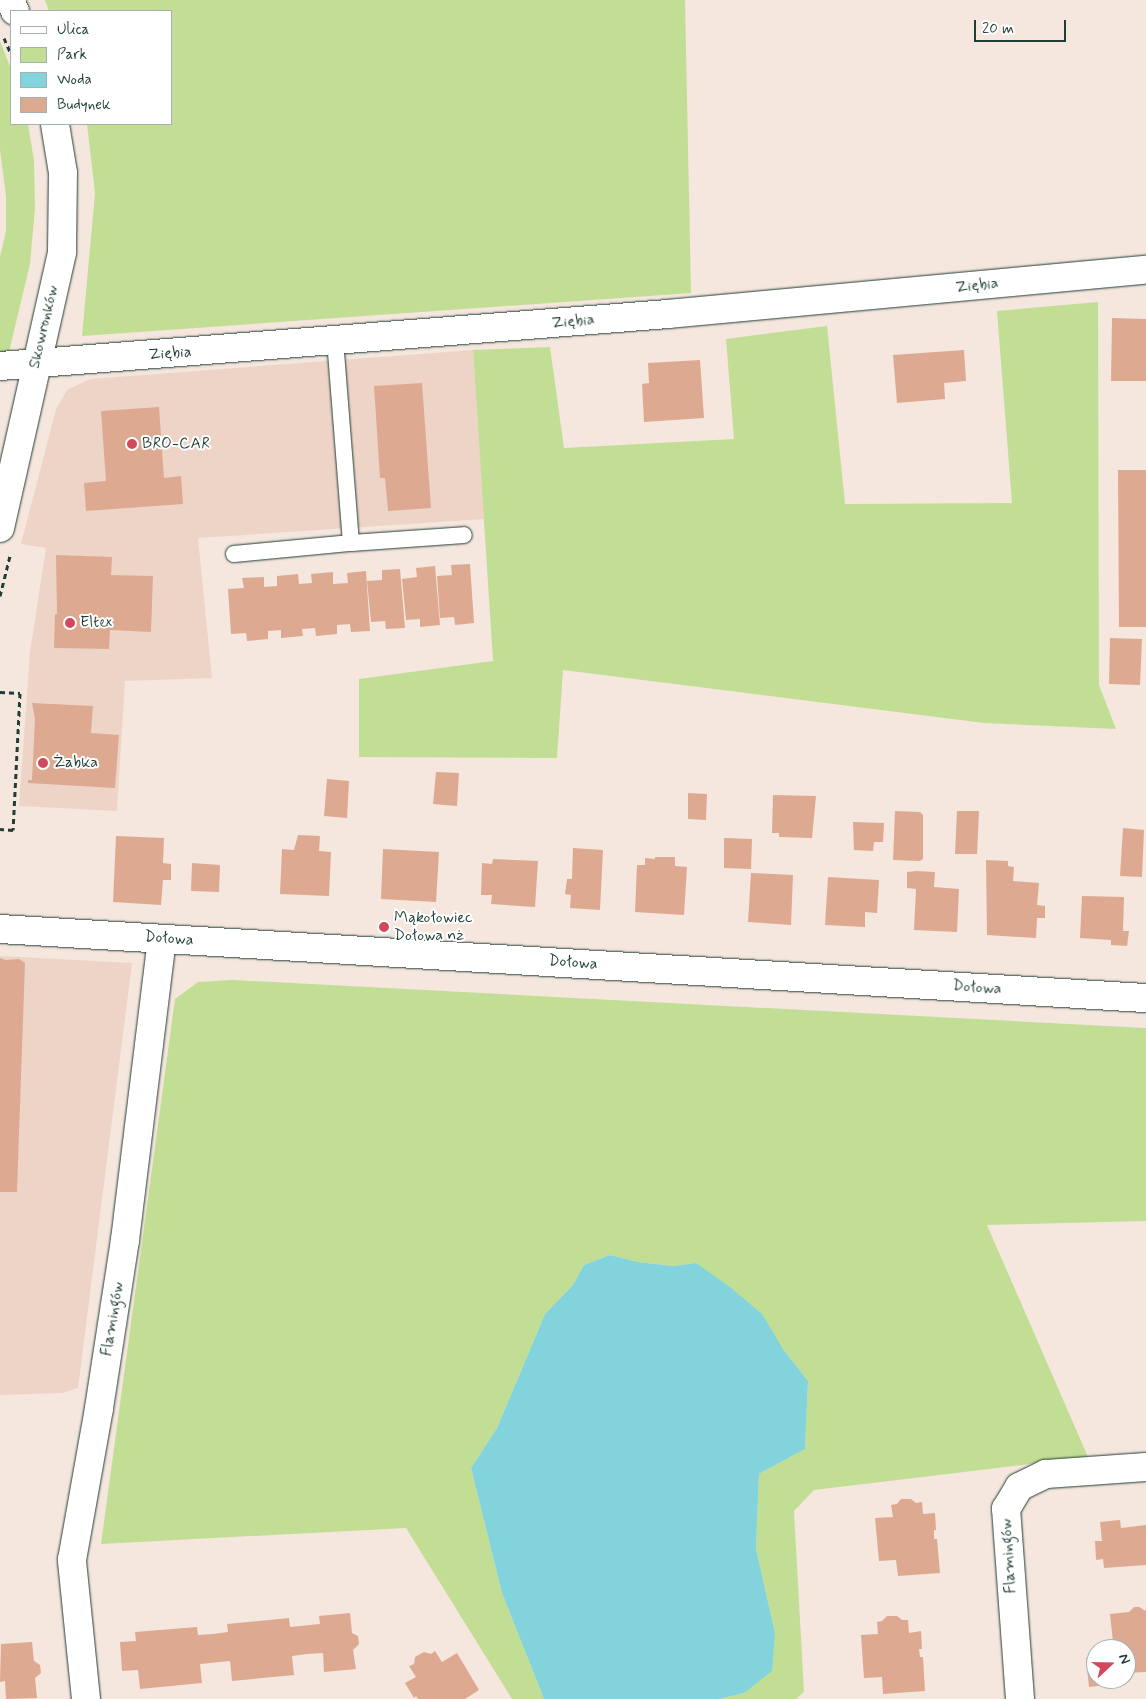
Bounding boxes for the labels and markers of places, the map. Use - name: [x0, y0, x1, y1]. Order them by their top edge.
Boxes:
- place label: BRO-CAR: [142, 434, 210, 454]
- marker: BRO-CAR: [126, 438, 138, 450]
- place label: Eltex: [80, 613, 112, 633]
- marker: Eltex: [64, 617, 76, 629]
- place label: Żabka: [53, 753, 98, 773]
- marker: Żabka: [37, 757, 49, 769]
- place label: Mąkołowiec Dołowa nż: [394, 908, 472, 946]
- marker: Mąkołowiec Dołowa nż: [378, 921, 390, 933]

